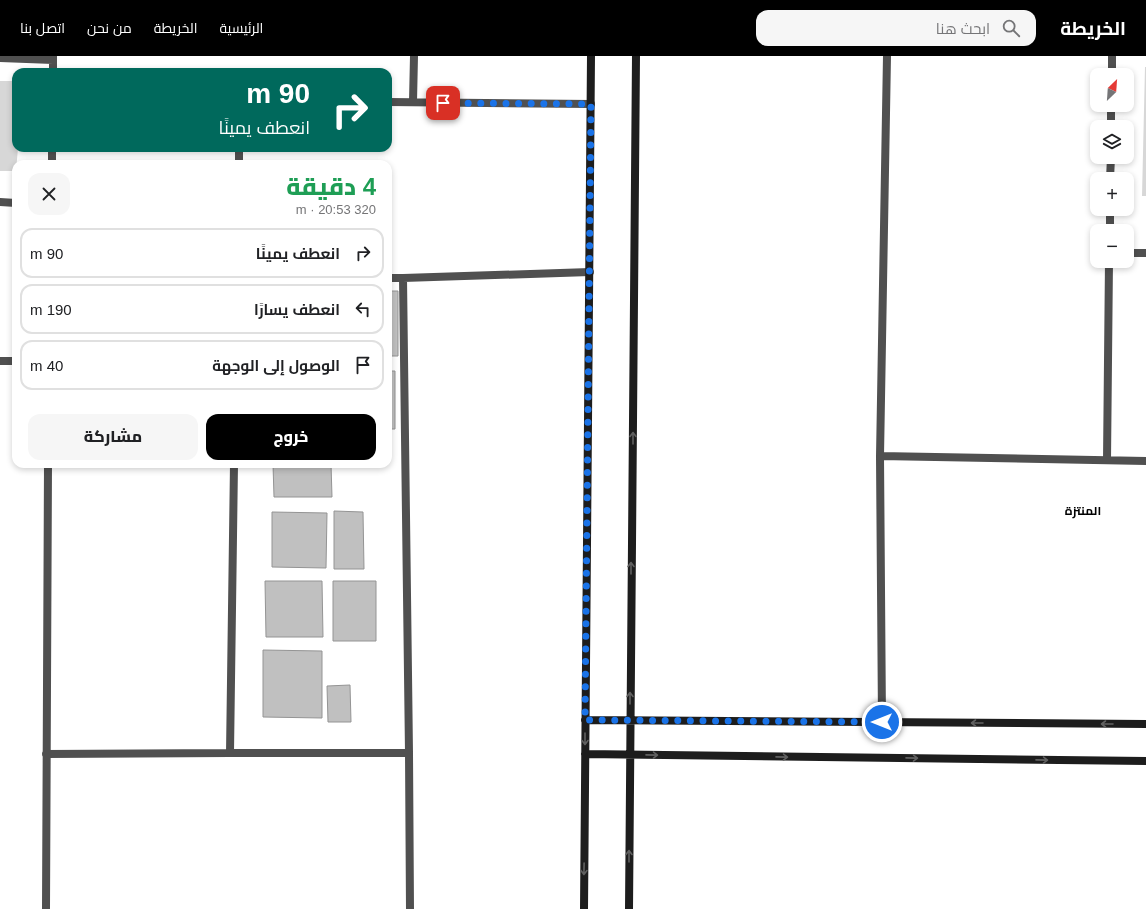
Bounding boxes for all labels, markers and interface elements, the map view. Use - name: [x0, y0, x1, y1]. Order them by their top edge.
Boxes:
- search box: [756, 10, 1036, 46]
- icon: search: [1000, 17, 1022, 39]
- text: الخريطة: [1060, 18, 1126, 39]
- text: اتصل بنا: [20, 20, 65, 36]
- text: من نحن: [87, 20, 132, 36]
- text: الخريطة: [154, 20, 197, 36]
- text: الرئيسية: [219, 20, 263, 36]
- text: ابحث هنا: [936, 20, 990, 37]
- north arrow: [1090, 68, 1134, 112]
- map controls: [1090, 68, 1134, 268]
- text: 90 m: [246, 78, 310, 109]
- icon: right: [324, 84, 376, 136]
- pin: [426, 86, 460, 120]
- icon: arrive: [432, 92, 454, 114]
- text: انعطف يمينًا: [219, 118, 310, 138]
- button: layers: [1090, 120, 1134, 164]
- button: +: [1090, 172, 1134, 216]
- button: close: [28, 173, 70, 215]
- text: 4 دقيقة: [286, 173, 376, 200]
- text: 320 m · 20:53: [296, 202, 376, 217]
- button: −: [1090, 224, 1134, 268]
- icon: right: [352, 242, 374, 264]
- text: 90 m: [30, 245, 63, 262]
- text: انعطف يمينًا: [256, 245, 340, 262]
- icon: left: [352, 298, 374, 320]
- text: 190 m: [30, 301, 72, 318]
- text: انعطف يسارًا: [254, 301, 340, 318]
- icon: arrive: [352, 354, 374, 376]
- text: 40 m: [30, 357, 63, 374]
- text: الوصول إلى الوجهة: [212, 357, 340, 374]
- button: مشاركة: [28, 414, 198, 460]
- button: خروج: [206, 414, 376, 460]
- one-way arrow: [629, 432, 636, 445]
- district label: المنتزة: [1065, 504, 1101, 519]
- one-way arrow: [628, 562, 635, 575]
- one-way arrow: [626, 692, 634, 705]
- position arrow: [861, 701, 903, 743]
- one-way arrow: [971, 719, 984, 727]
- one-way arrow: [1101, 720, 1114, 728]
- one-way arrow: [581, 732, 589, 745]
- one-way arrow: [645, 751, 658, 759]
- one-way arrow: [775, 753, 788, 761]
- one-way arrow: [905, 754, 918, 762]
- one-way arrow: [1035, 756, 1048, 764]
- one-way arrow: [625, 850, 633, 863]
- one-way arrow: [580, 862, 588, 875]

